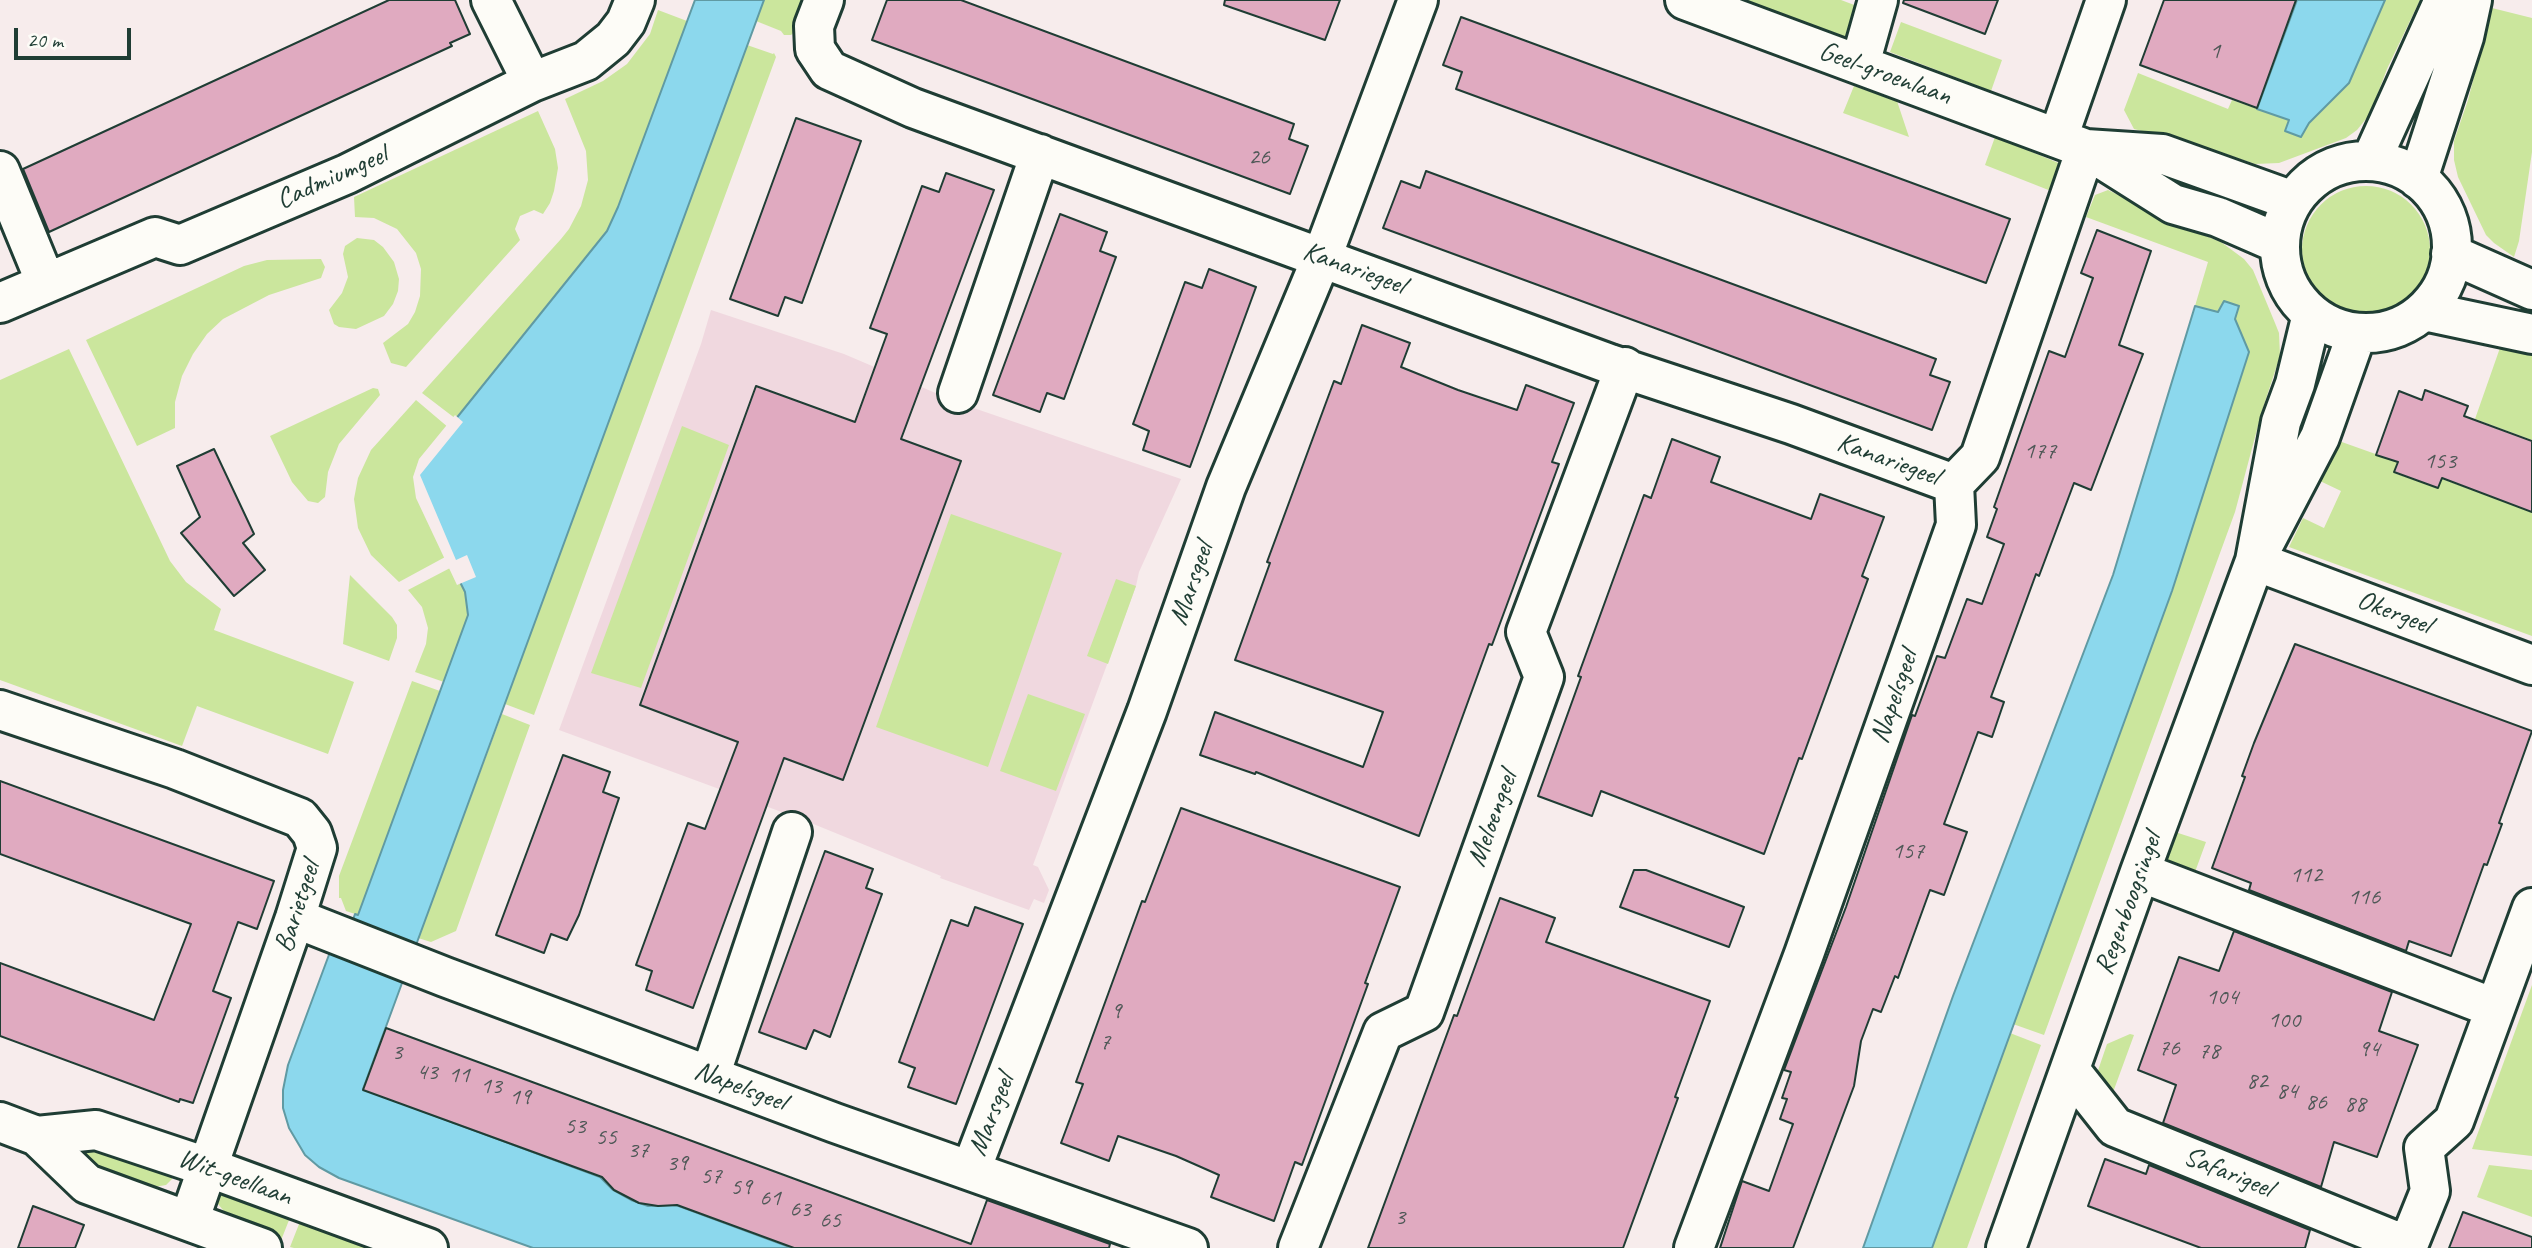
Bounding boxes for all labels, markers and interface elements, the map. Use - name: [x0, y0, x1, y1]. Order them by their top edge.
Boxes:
- scale bar: [18, 14, 135, 58]
- text: 20 m: [27, 27, 63, 53]
- street label: Geel-groenlaan: [1814, 35, 1956, 113]
- house number: 1: [2210, 38, 2220, 66]
- street label: Cadmiumgeel: [271, 139, 393, 217]
- house number: 26: [1248, 144, 1270, 172]
- street label: Kanariegeel: [1298, 235, 1410, 303]
- street label: Kanariegeel: [1832, 426, 1944, 494]
- house number: 177: [2024, 438, 2056, 466]
- house number: 153: [2424, 448, 2456, 476]
- street label: Marsgeel: [1162, 538, 1222, 630]
- street label: Okergeel: [2352, 584, 2436, 642]
- street label: Napelsgeel: [1864, 646, 1926, 748]
- street label: Meloengeel: [1460, 767, 1526, 871]
- street label: Regenboogsingel: [2088, 828, 2170, 980]
- house number: 157: [1892, 838, 1924, 866]
- street label: Barietgeel: [268, 857, 328, 957]
- house number: 112: [2290, 862, 2322, 890]
- house number: 116: [2348, 884, 2380, 912]
- house number: 104: [2206, 984, 2238, 1012]
- house number: 9: [1111, 998, 1121, 1026]
- house number: 100: [2268, 1007, 2300, 1035]
- house number: 7: [1100, 1029, 1110, 1057]
- house number: 76: [2158, 1035, 2180, 1063]
- house number: 94: [2358, 1036, 2380, 1064]
- house number: 78: [2198, 1038, 2220, 1066]
- house number: 3: [392, 1039, 402, 1067]
- street label: Napelsgeel: [689, 1054, 791, 1120]
- house number: 43: [416, 1059, 438, 1087]
- house number: 11: [448, 1062, 470, 1090]
- house number: 82: [2246, 1068, 2268, 1096]
- street label: Marsgeel: [961, 1069, 1023, 1161]
- house number: 13: [480, 1073, 502, 1101]
- house number: 84: [2276, 1078, 2298, 1106]
- house number: 19: [509, 1084, 531, 1112]
- house number: 86: [2305, 1089, 2327, 1117]
- house number: 88: [2344, 1091, 2366, 1119]
- house number: 53: [564, 1113, 586, 1141]
- house number: 55: [595, 1124, 617, 1152]
- house number: 37: [627, 1137, 649, 1165]
- street label: Safarigeel: [2179, 1140, 2277, 1206]
- street label: Wit-geellaan: [174, 1142, 296, 1214]
- house number: 39: [666, 1150, 688, 1178]
- house number: 57: [700, 1163, 722, 1191]
- house number: 59: [730, 1174, 752, 1202]
- house number: 61: [759, 1185, 781, 1213]
- house number: 63: [789, 1196, 811, 1224]
- house number: 3: [1395, 1204, 1405, 1232]
- house number: 65: [819, 1207, 841, 1235]

